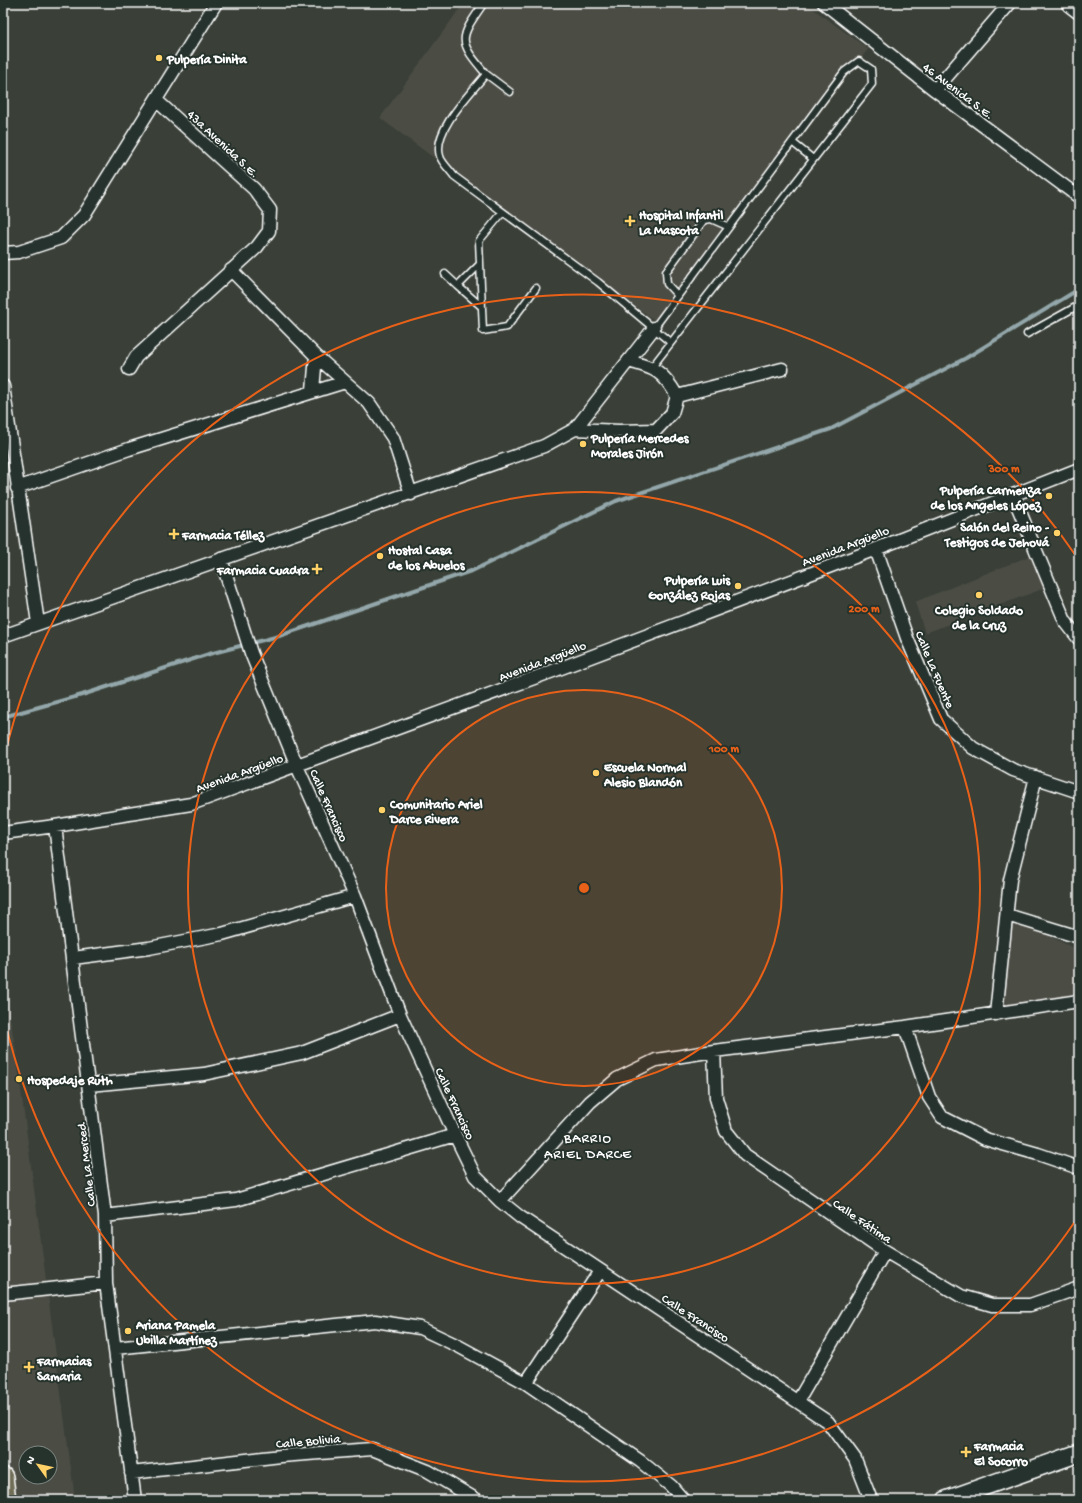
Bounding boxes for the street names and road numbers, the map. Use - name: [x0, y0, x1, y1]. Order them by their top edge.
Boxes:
- street label: 46 Avenida S.E.: [919, 60, 996, 124]
- street label: 43a Avenida S.E.: [183, 108, 261, 182]
- street label: Avenida Argüello: [800, 524, 892, 571]
- street label: Calle La Fuente: [911, 629, 957, 711]
- street label: Avenida Argüello: [497, 639, 589, 686]
- street label: Avenida Argüello: [194, 751, 286, 797]
- street label: Calle Francisco: [305, 768, 350, 845]
- street label: Calle Francisco: [431, 1066, 477, 1143]
- street label: Calle La Merced: [75, 1121, 100, 1207]
- street label: Calle Fátima: [829, 1197, 895, 1248]
- street label: Calle Francisco: [658, 1292, 731, 1347]
- street label: Calle Bolivia: [275, 1432, 342, 1453]

